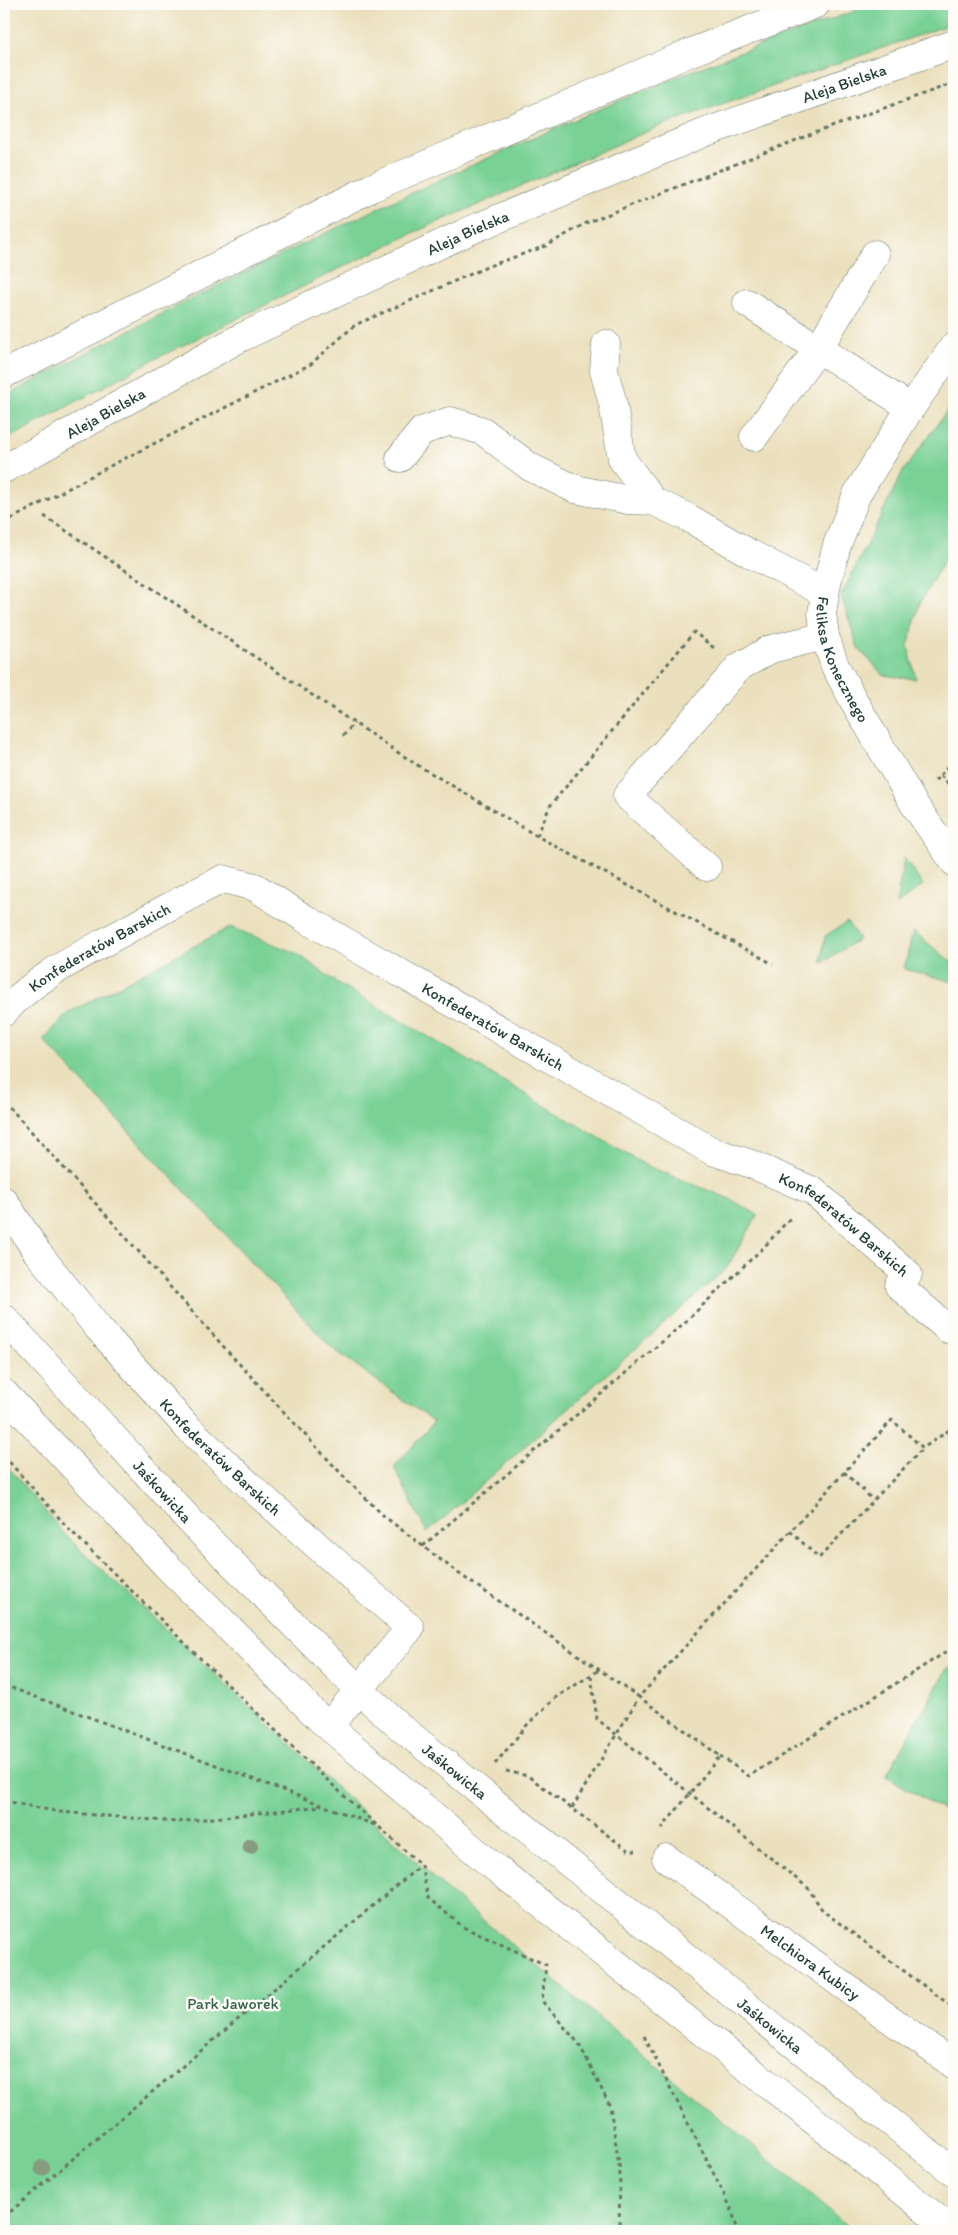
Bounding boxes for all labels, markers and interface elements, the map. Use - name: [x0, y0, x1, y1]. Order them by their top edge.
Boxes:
- street label: Aleja Bielska: [800, 60, 889, 107]
- street label: Aleja Bielska: [424, 206, 512, 259]
- street label: Aleja Bielska: [63, 383, 149, 443]
- street label: Feliksa Konecznego: [812, 595, 873, 726]
- street label: Konfederatów Barskich: [25, 899, 174, 996]
- street label: Konfederatów Barskich: [418, 978, 567, 1075]
- street label: Konfederatów Barskich: [776, 1168, 913, 1280]
- street label: Konfederatów Barskich: [156, 1394, 285, 1519]
- street label: Jaśkowicka: [129, 1456, 196, 1527]
- street label: Jaśkowicka: [418, 1739, 492, 1804]
- street label: Melchiora Kubicy: [757, 1920, 864, 2005]
- street label: Jaśkowicka: [734, 1993, 807, 2058]
- park label: Park Jaworek: [187, 1994, 279, 2013]

